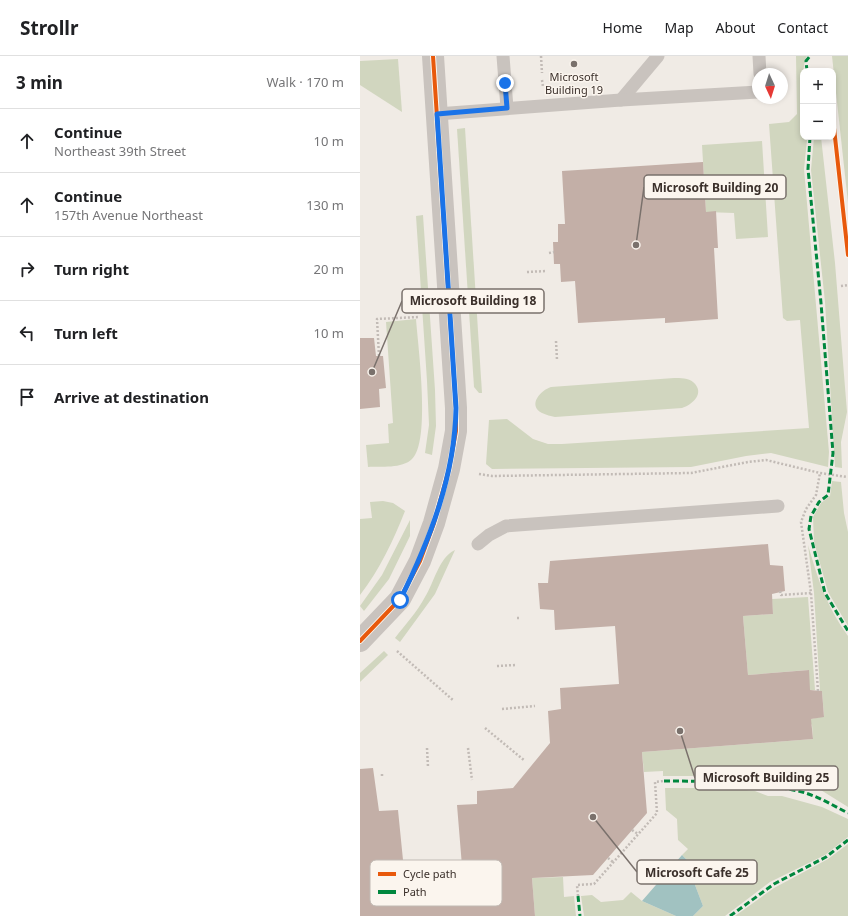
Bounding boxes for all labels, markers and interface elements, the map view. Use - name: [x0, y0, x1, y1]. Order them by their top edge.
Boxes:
- text: Strollr: [20, 15, 79, 41]
- text: Home: [603, 18, 642, 37]
- text: Map: [664, 18, 694, 37]
- text: About: [716, 18, 755, 37]
- text: Contact: [777, 18, 828, 37]
- marker: Microsoft Building 19: [569, 59, 579, 69]
- north arrow: [752, 68, 788, 104]
- map controls: [800, 68, 836, 140]
- button: +: [800, 68, 836, 104]
- place label: Microsoft Building 19: [545, 69, 603, 97]
- text: 3 min: [16, 71, 63, 94]
- text: Walk · 170 m: [266, 73, 344, 91]
- route end: [496, 74, 514, 92]
- button: −: [800, 104, 836, 140]
- text: Continue: [54, 122, 122, 142]
- icon: ahead: [16, 130, 38, 152]
- text: 10 m: [314, 132, 344, 150]
- text: Northeast 39th Street: [54, 142, 186, 160]
- callout: Microsoft Building 20: [644, 175, 786, 199]
- text: Microsoft Building 20: [652, 179, 778, 196]
- text: Continue: [54, 186, 122, 206]
- icon: ahead: [16, 194, 38, 216]
- text: 130 m: [306, 196, 344, 214]
- text: 157th Avenue Northeast: [54, 206, 203, 224]
- icon: right: [16, 258, 38, 280]
- text: Turn right: [54, 259, 129, 279]
- text: 20 m: [314, 260, 344, 278]
- callout: Microsoft Building 18: [402, 289, 544, 313]
- text: Microsoft Building 18: [410, 292, 536, 309]
- icon: left: [16, 322, 38, 344]
- text: Turn left: [54, 323, 118, 343]
- text: 10 m: [314, 324, 344, 342]
- icon: arrive: [16, 386, 38, 408]
- text: Arrive at destination: [54, 387, 209, 407]
- route start: [391, 591, 409, 609]
- callout: Microsoft Building 25: [695, 766, 838, 790]
- text: Microsoft Building 25: [703, 769, 829, 786]
- legend: [370, 860, 502, 906]
- callout: Microsoft Cafe 25: [637, 860, 757, 884]
- text: Microsoft Cafe 25: [645, 864, 749, 881]
- text: Cycle path: [403, 866, 456, 881]
- text: Path: [403, 884, 427, 899]

